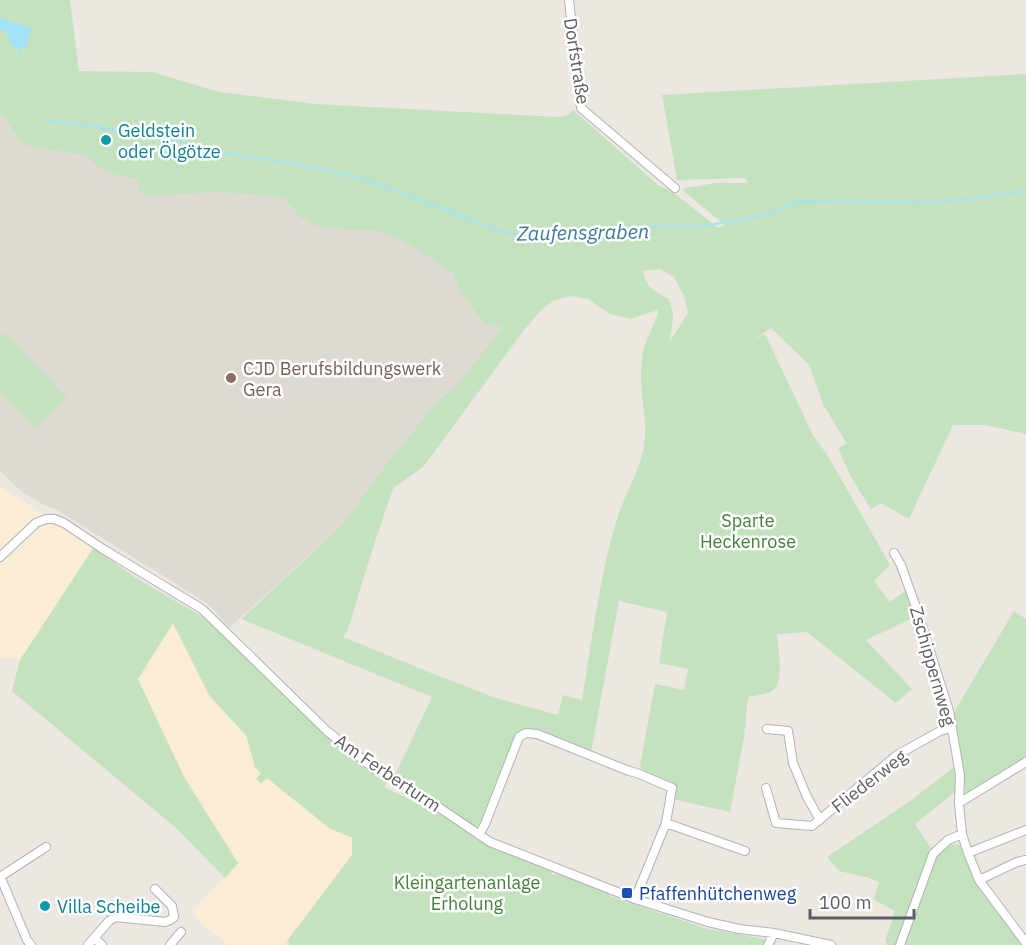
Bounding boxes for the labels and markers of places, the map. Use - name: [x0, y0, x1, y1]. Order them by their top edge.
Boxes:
- place label: Geldstein oder Ölgötze: [118, 119, 221, 163]
- marker: Geldstein oder Ölgötze: [99, 133, 113, 147]
- place label: CJD Berufsbildungswerk Gera: [243, 357, 442, 401]
- marker: CJD Berufsbildungswerk Gera: [224, 371, 238, 385]
- place label: Pfaffenhütchenweg: [639, 882, 797, 905]
- marker: Pfaffenhütchenweg: [620, 886, 634, 900]
- place label: Villa Scheibe: [57, 895, 161, 918]
- marker: Villa Scheibe: [38, 899, 52, 913]

